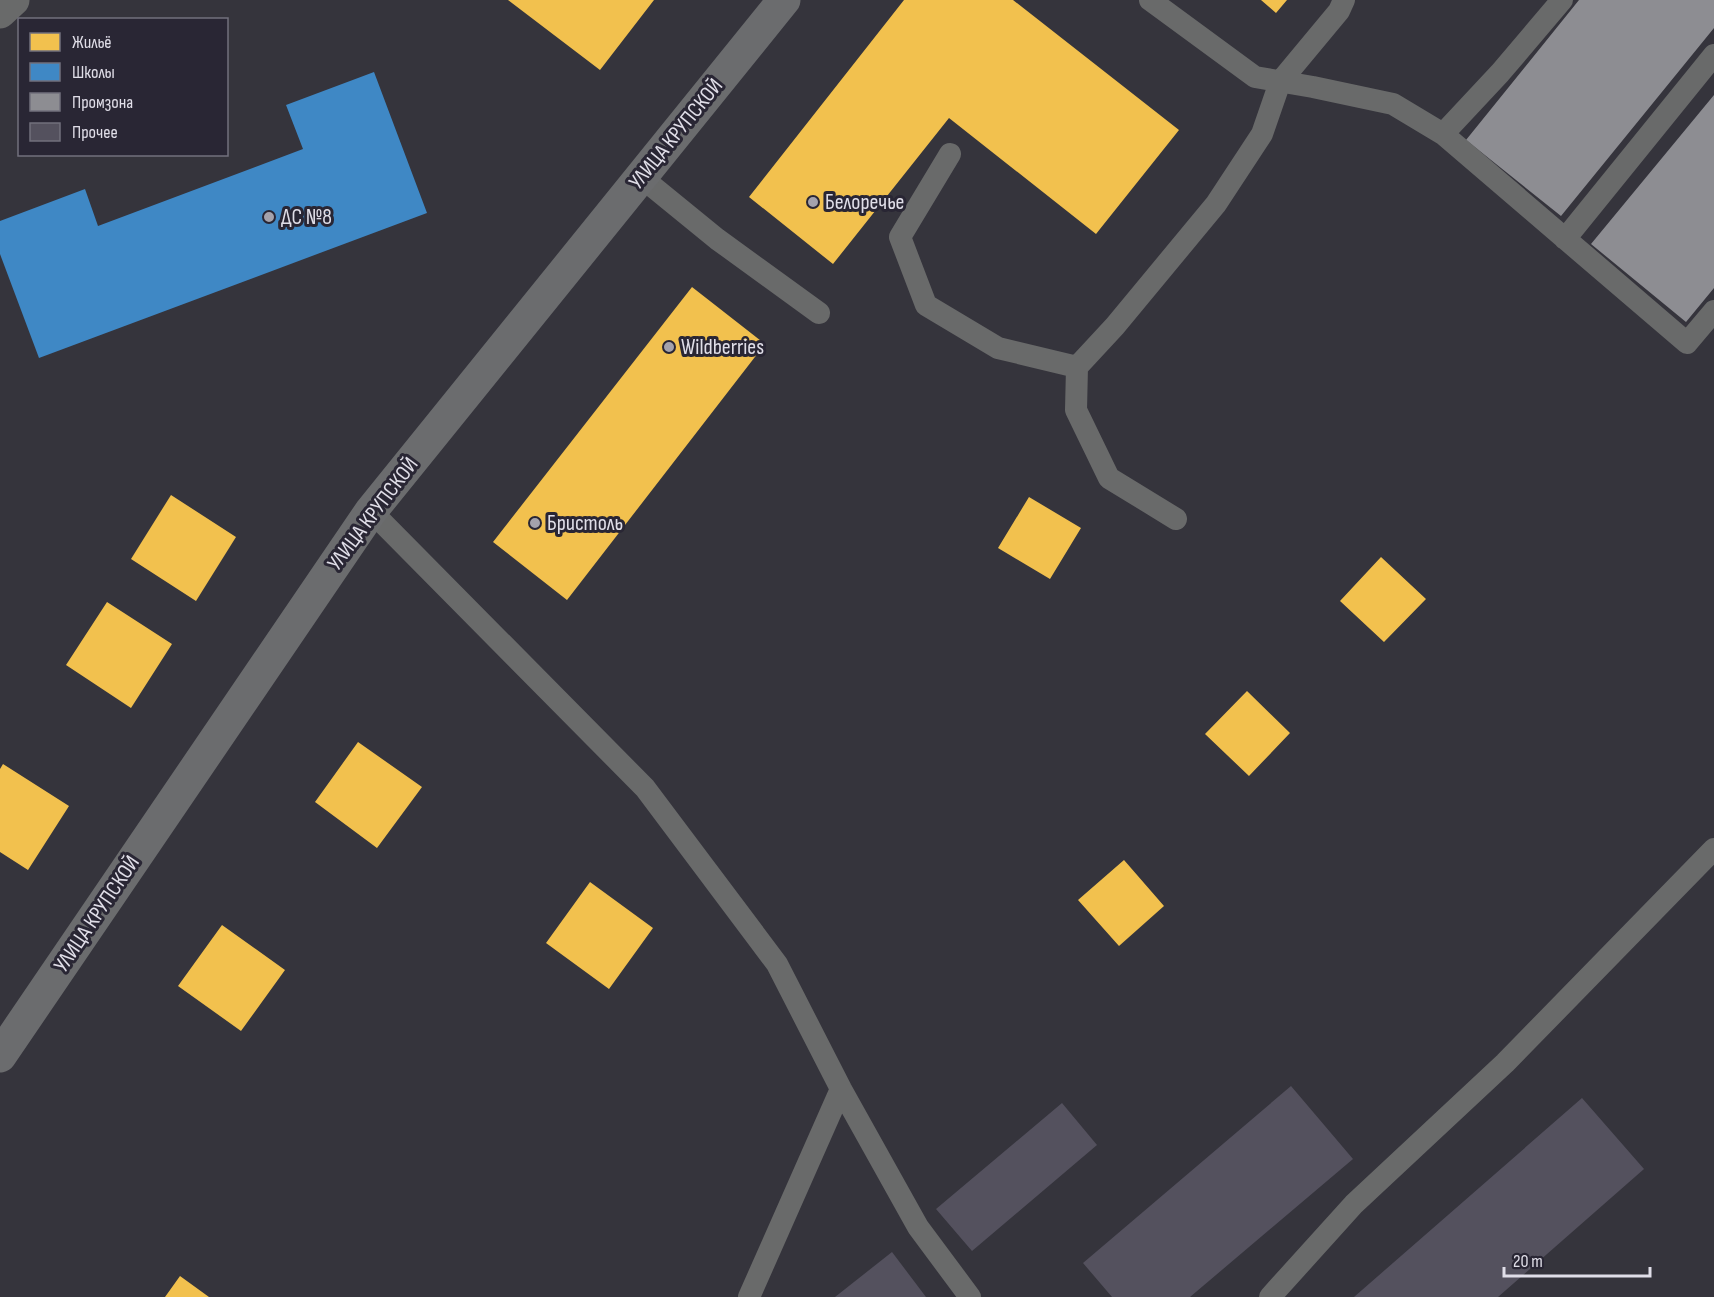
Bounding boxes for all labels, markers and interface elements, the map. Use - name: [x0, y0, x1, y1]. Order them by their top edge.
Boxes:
- legend: [18, 18, 228, 156]
- text: Жильё: [72, 32, 112, 53]
- text: Школы: [72, 62, 115, 83]
- street label: УЛИЦА КРУПСКОЙ: [623, 73, 729, 195]
- text: Промзона: [72, 92, 133, 113]
- text: Прочее: [72, 122, 118, 143]
- place label: Белоречье: [825, 189, 904, 216]
- marker: Белоречье: [806, 195, 820, 209]
- place label: ДС №8: [281, 204, 332, 231]
- marker: ДС №8: [262, 210, 276, 224]
- place label: Wildberries: [681, 334, 764, 361]
- marker: Wildberries: [662, 340, 676, 354]
- street label: УЛИЦА КРУПСКОЙ: [322, 452, 424, 576]
- place label: Бристоль: [547, 510, 623, 537]
- marker: Бристоль: [528, 516, 542, 530]
- street label: УЛИЦА КРУПСКОЙ: [48, 851, 146, 977]
- scale bar: [1504, 1240, 1650, 1278]
- text: 20 m: [1513, 1251, 1543, 1272]

